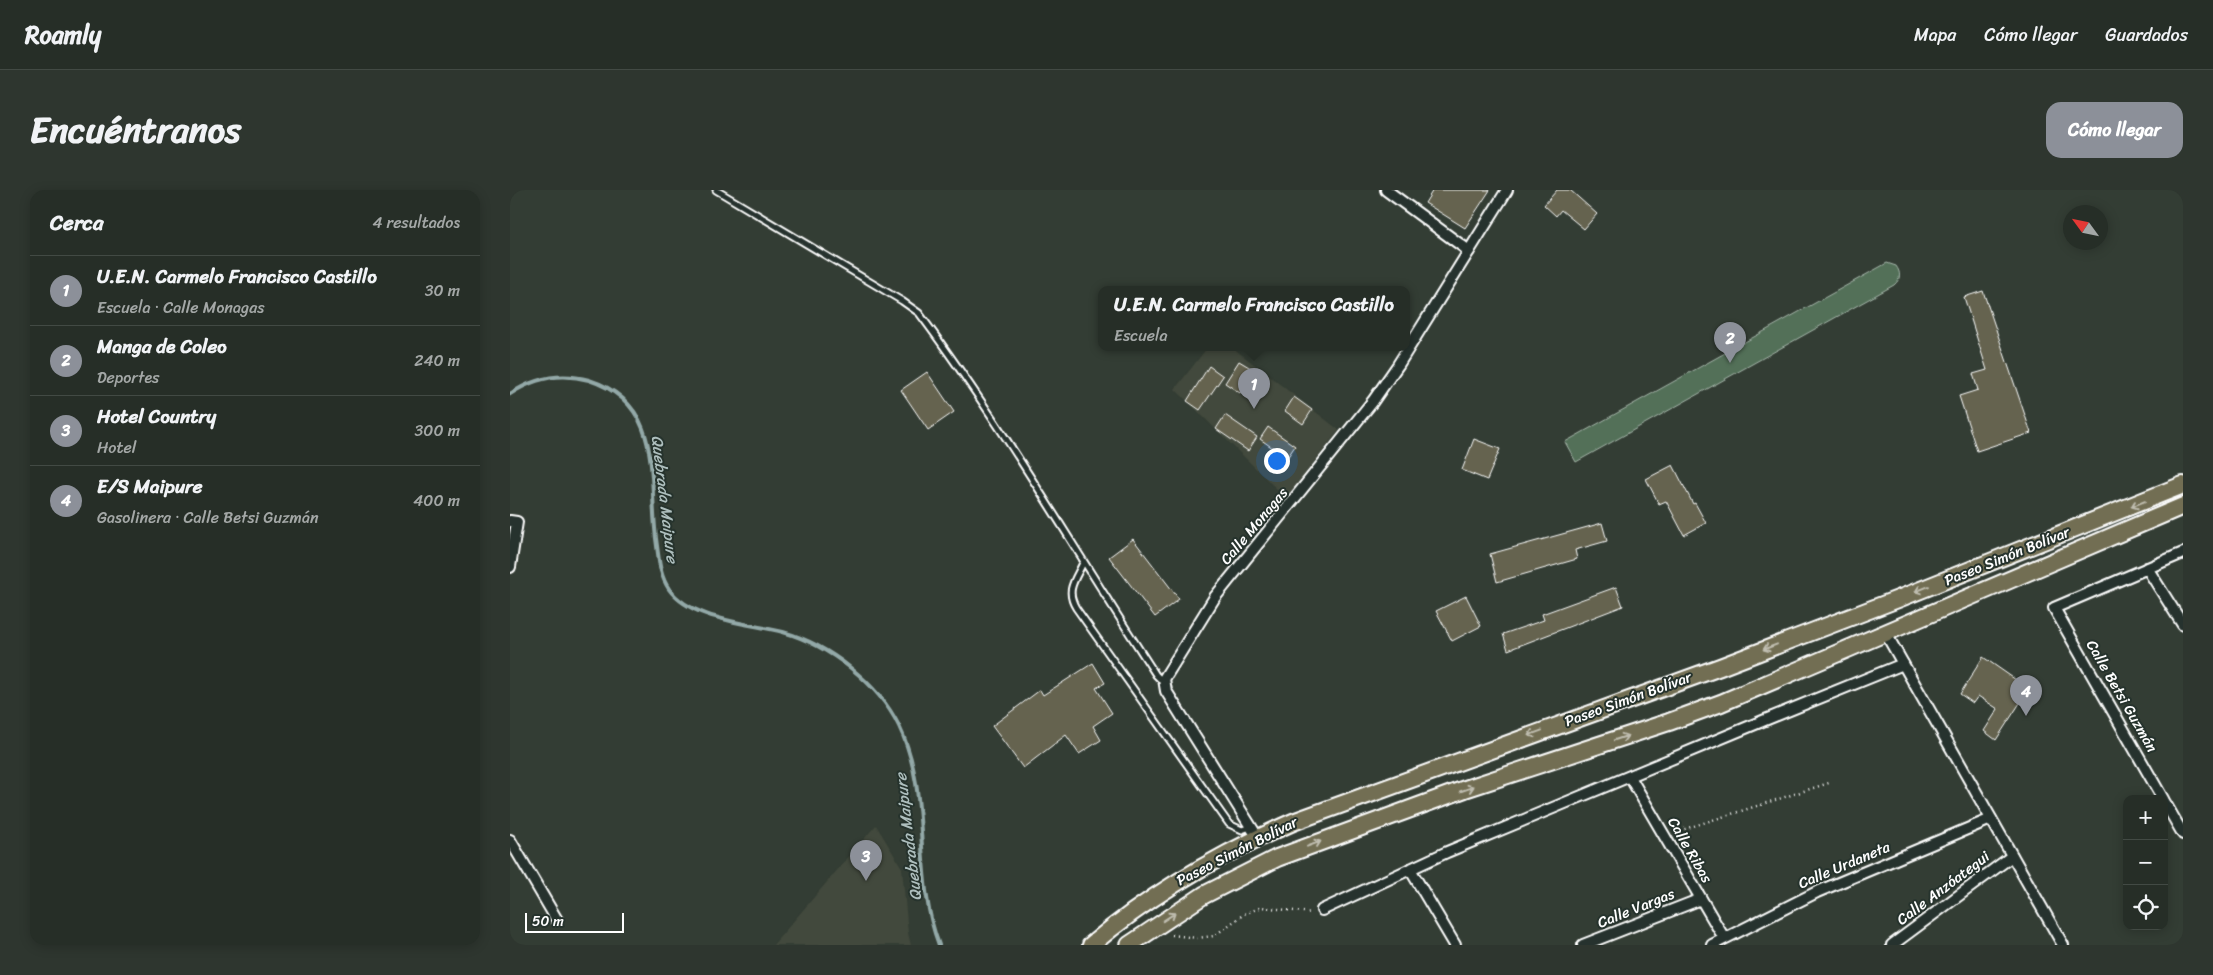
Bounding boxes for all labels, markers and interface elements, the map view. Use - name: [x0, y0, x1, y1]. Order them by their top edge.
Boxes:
- text: Roamly: [25, 14, 101, 56]
- text: Mapa: [1914, 19, 1956, 51]
- text: Cómo llegar: [1984, 19, 2077, 51]
- text: Guardados: [2105, 19, 2188, 51]
- text: Encuéntranos: [30, 99, 241, 161]
- button: Cómo llegar: [2046, 102, 2183, 158]
- text: Cerca: [50, 204, 104, 242]
- north arrow: [2063, 205, 2108, 250]
- text: 4 resultados: [372, 208, 460, 237]
- text: U.E.N. Carmelo Francisco Castillo: [97, 260, 377, 293]
- text: 1: [63, 276, 69, 305]
- text: 30 m: [425, 276, 460, 305]
- popup: [1098, 286, 1410, 351]
- text: U.E.N. Carmelo Francisco Castillo: [1114, 288, 1394, 321]
- text: Escuela · Calle Monagas: [97, 293, 265, 322]
- text: Escuela: [1114, 321, 1168, 350]
- pin: 2: [1714, 322, 1746, 363]
- text: Manga de Coleo: [97, 330, 227, 363]
- text: 2: [61, 346, 71, 375]
- text: 240 m: [414, 346, 460, 375]
- text: Deportes: [97, 363, 159, 392]
- pin: 1: [1238, 368, 1270, 409]
- text: Hotel Country: [97, 400, 216, 433]
- text: 3: [62, 416, 70, 445]
- text: 300 m: [415, 416, 460, 445]
- text: Hotel: [97, 433, 136, 462]
- water label: Quebrada Maipure: [643, 433, 687, 566]
- your location: [1264, 448, 1290, 474]
- text: E/S Maipure: [97, 470, 203, 503]
- street label: Calle Monagas: [1214, 481, 1295, 571]
- text: 4: [61, 486, 71, 515]
- text: 400 m: [413, 486, 460, 515]
- one-way arrow: [2131, 500, 2146, 509]
- text: Gasolinera · Calle Betsi Guzmán: [97, 503, 319, 532]
- street label: Paseo Simón Bolívar: [1940, 519, 2075, 593]
- one-way arrow: [1914, 585, 1930, 594]
- street label: Calle Betsi Guzmán: [2079, 635, 2165, 757]
- one-way arrow: [1763, 643, 1778, 653]
- street label: Paseo Simón Bolívar: [1561, 664, 1696, 734]
- pin: 4: [2010, 675, 2042, 716]
- one-way arrow: [1528, 729, 1543, 738]
- one-way arrow: [1613, 733, 1628, 742]
- water label: Quebrada Maipure: [886, 770, 930, 903]
- one-way arrow: [1458, 784, 1474, 793]
- map controls: [2123, 795, 2168, 930]
- button: +: [2123, 795, 2168, 840]
- street label: Paseo Simón Bolívar: [1172, 809, 1303, 893]
- street label: Calle Ribas: [1661, 812, 1719, 888]
- street label: Calle Urdaneta: [1794, 834, 1895, 896]
- one-way arrow: [1306, 839, 1321, 848]
- pin: 3: [850, 840, 882, 881]
- button: −: [2123, 840, 2168, 885]
- street label: Calle Anzóategui: [1891, 844, 1996, 932]
- street label: Calle Vargas: [1593, 881, 1679, 935]
- button: locate: [2123, 885, 2168, 930]
- text: 50 m: [532, 909, 564, 934]
- scale bar: [525, 910, 624, 933]
- one-way arrow: [1162, 912, 1176, 922]

